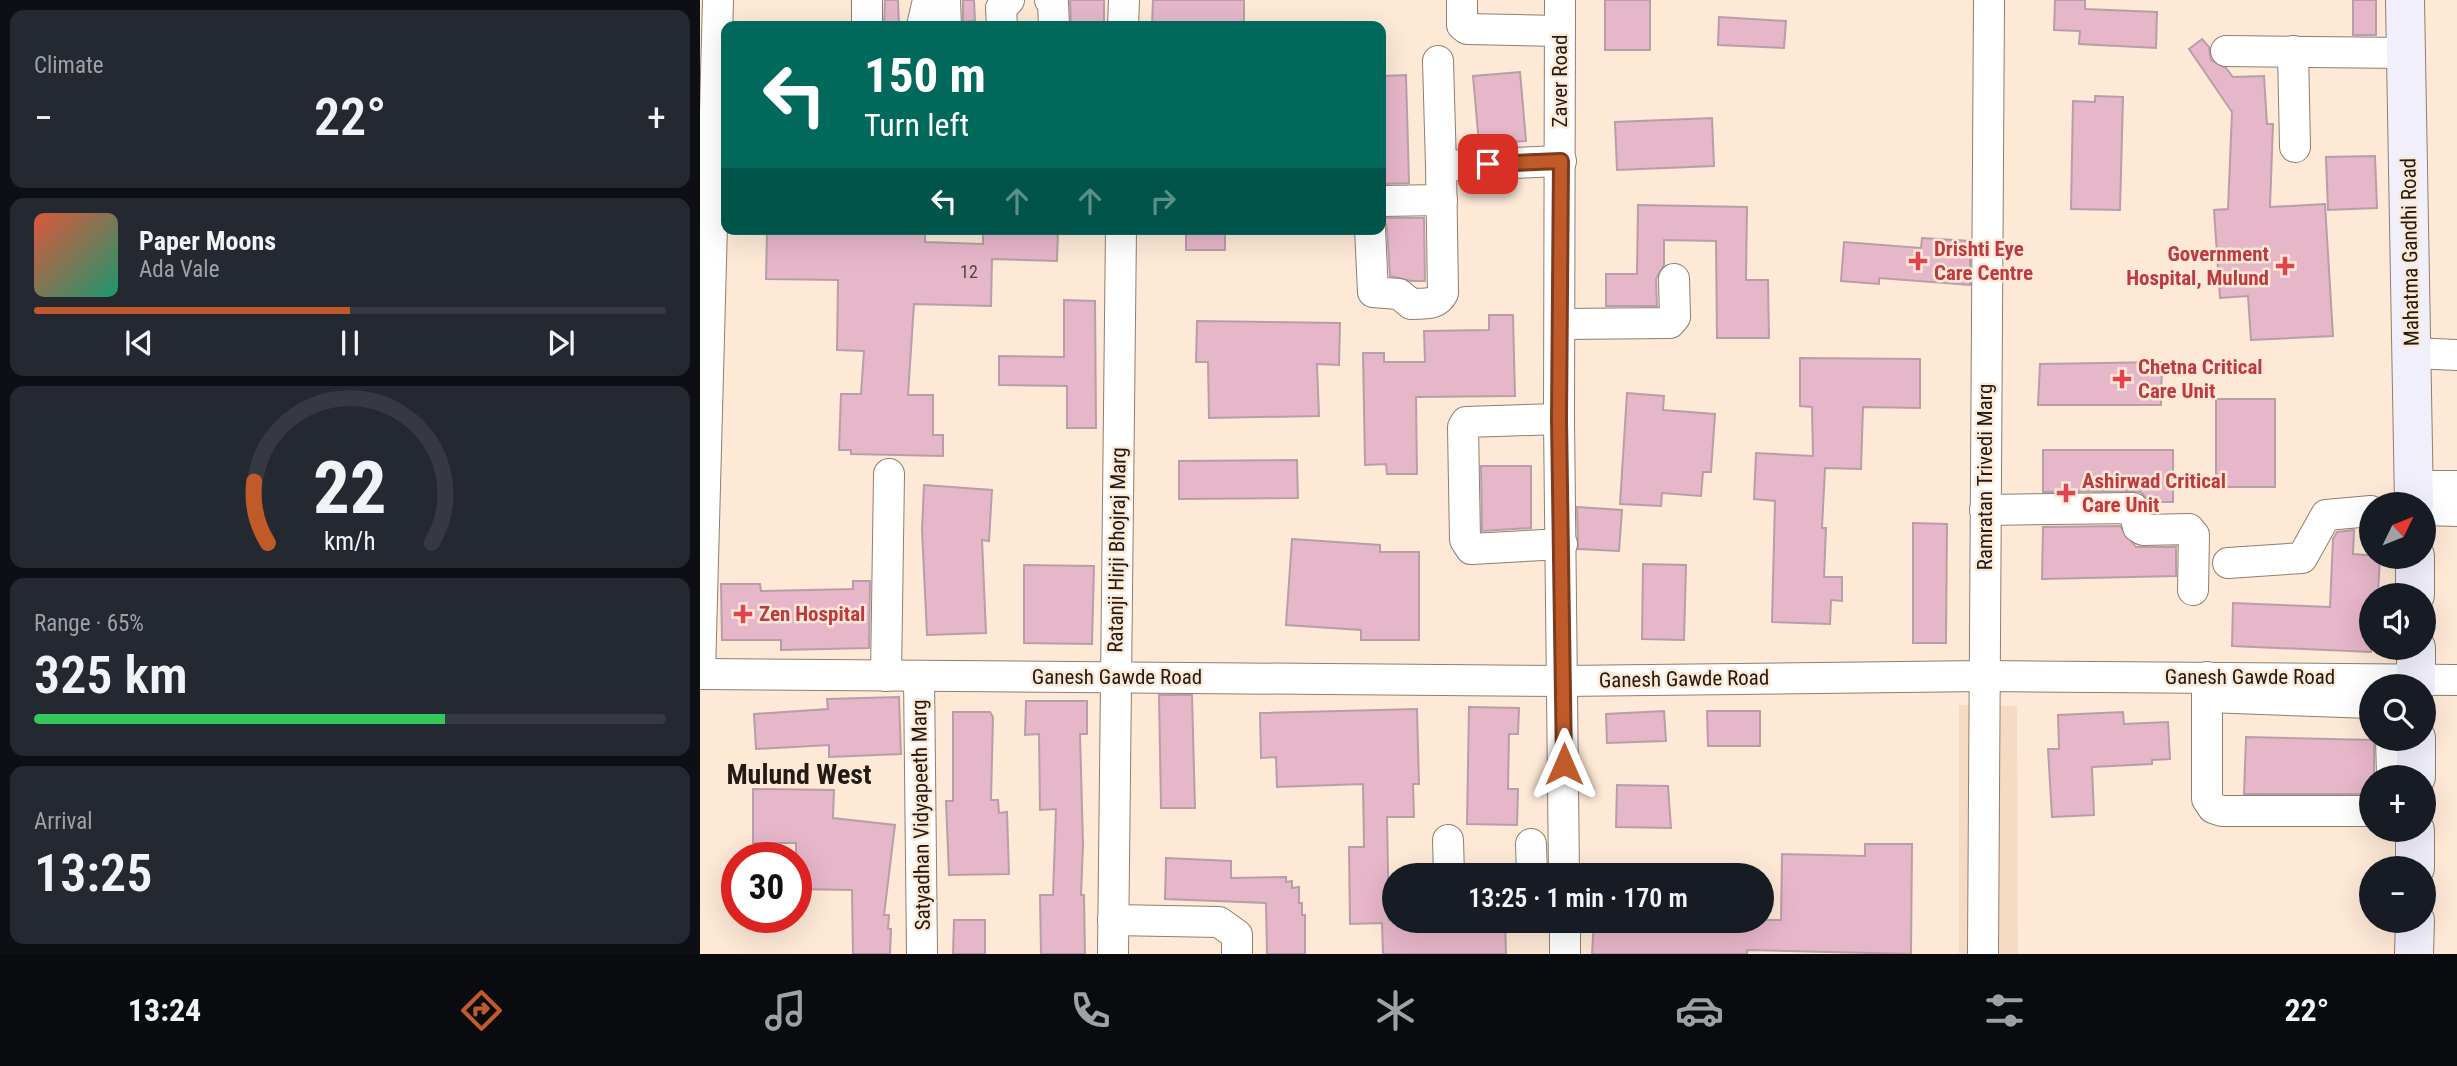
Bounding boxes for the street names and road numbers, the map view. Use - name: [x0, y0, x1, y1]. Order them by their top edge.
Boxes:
- street label: Zaver Road: [1548, 35, 1572, 127]
- street label: Mahatma Gandhi Road: [2396, 158, 2424, 346]
- street label: Ramratan Trivedi Marg: [1973, 384, 1997, 570]
- street label: Ratanji Hirji Bhojraj Marg: [1103, 447, 1131, 653]
- street label: Ganesh Gawde Road: [1032, 665, 1202, 689]
- street label: Ganesh Gawde Road: [2165, 665, 2335, 689]
- street label: Ganesh Gawde Road: [1599, 666, 1769, 692]
- street label: Satyadhan Vidyapeeth Marg: [907, 699, 935, 931]

